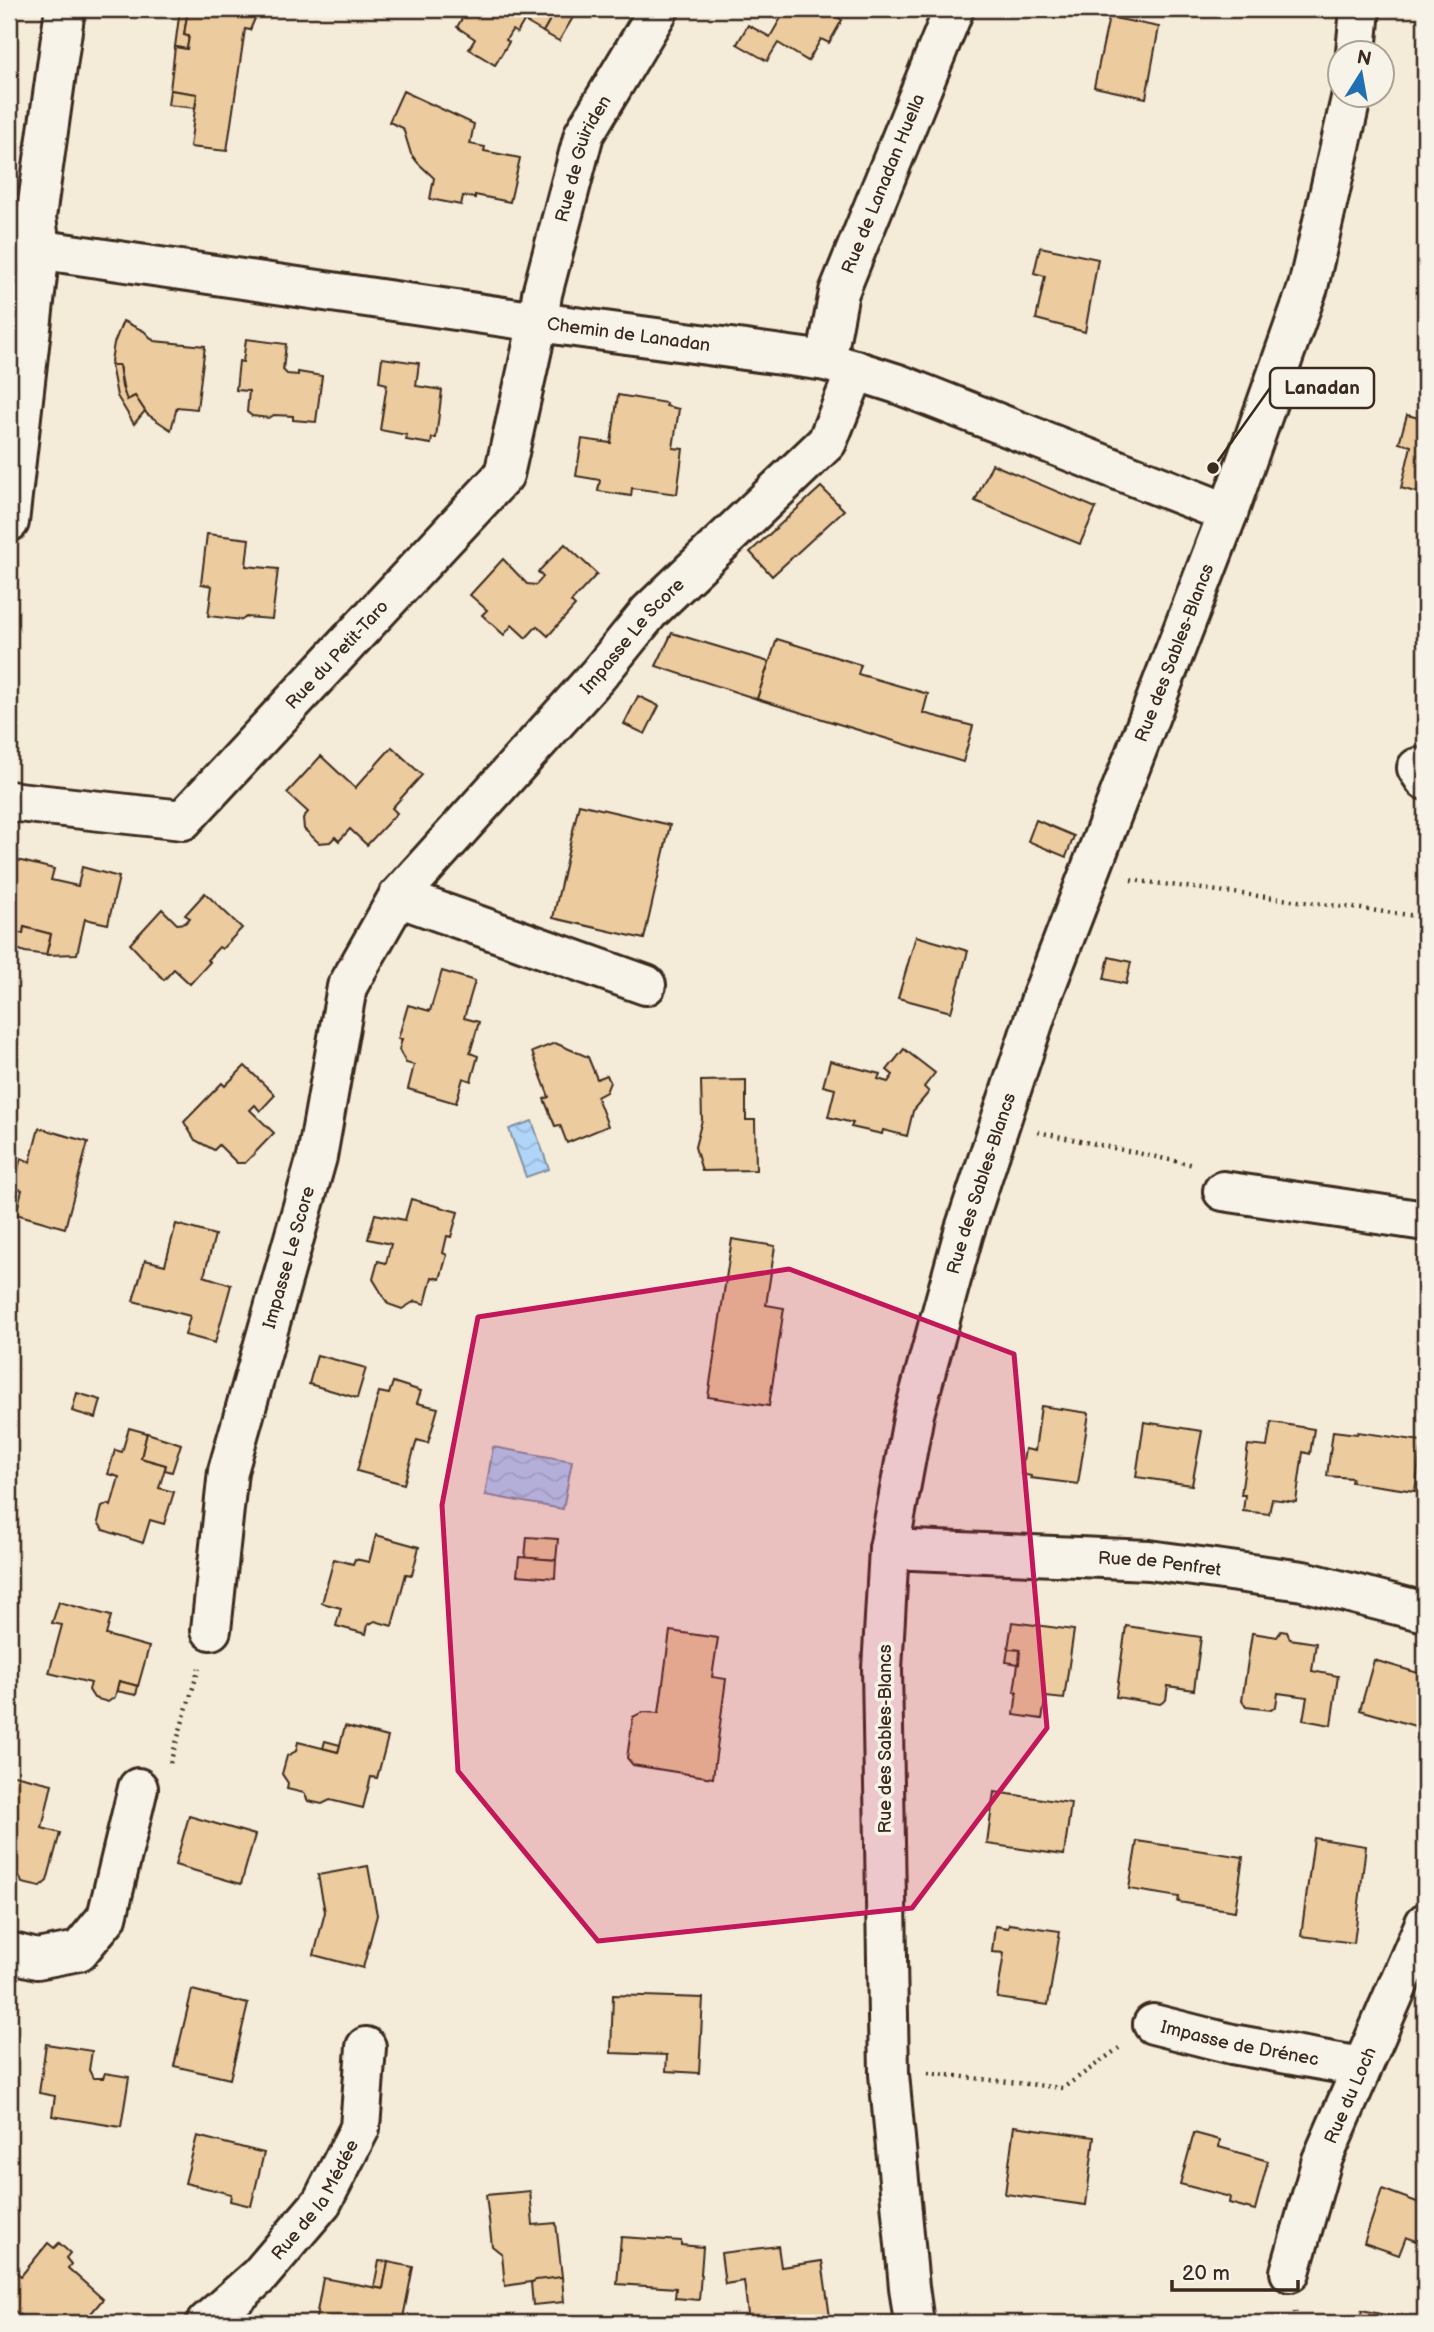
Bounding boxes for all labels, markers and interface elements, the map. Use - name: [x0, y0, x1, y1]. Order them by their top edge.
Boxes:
- north arrow: [1326, 38, 1396, 108]
- text: N: [1355, 46, 1373, 71]
- street label: Rue de Lanadan Huella: [838, 91, 929, 277]
- street label: Rue de Guiriden: [551, 92, 616, 225]
- street label: Chemin de Lanadan: [546, 313, 711, 356]
- callout: Lanadan: [1270, 368, 1374, 408]
- text: Lanadan: [1284, 377, 1360, 400]
- street label: Rue des Sables-Blancs: [1131, 561, 1218, 745]
- street label: Impasse Le Score: [576, 574, 689, 698]
- street label: Rue du Petit-Taro: [282, 596, 393, 714]
- street label: Rue des Sables-Blancs: [943, 1090, 1020, 1277]
- street label: Impasse Le Score: [259, 1184, 319, 1331]
- street label: Rue de Penfret: [1097, 1548, 1223, 1581]
- street label: Rue des Sables-Blancs: [875, 1644, 896, 1834]
- street label: Impasse de Drénec: [1159, 2016, 1320, 2070]
- street label: Rue du Loch: [1320, 2044, 1381, 2147]
- street label: Rue de la Médée: [267, 2136, 363, 2265]
- scale bar: [1172, 2248, 1298, 2292]
- text: 20 m: [1182, 2261, 1230, 2286]

